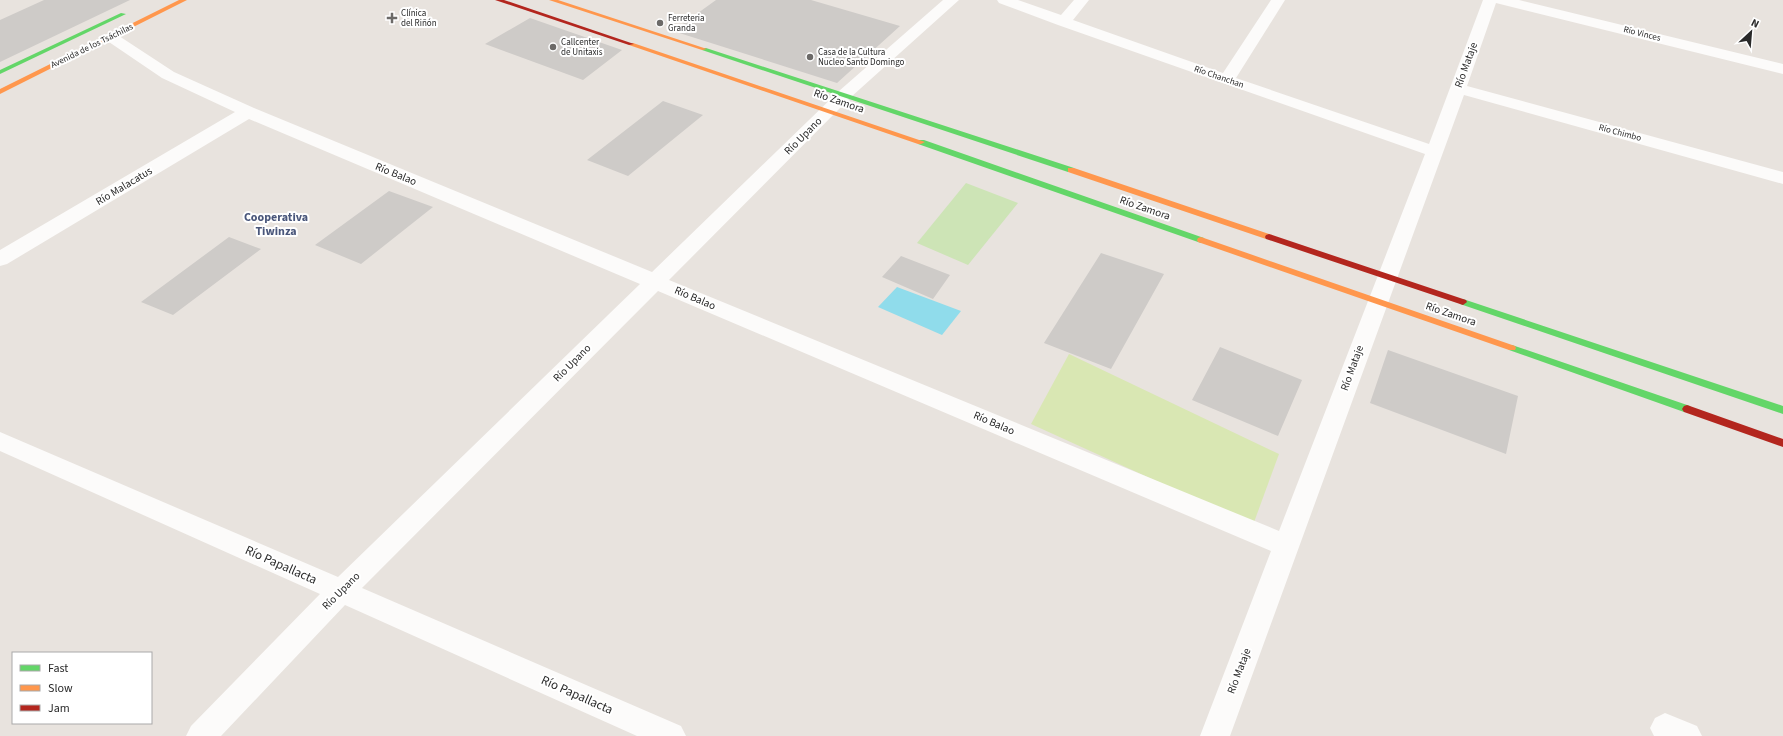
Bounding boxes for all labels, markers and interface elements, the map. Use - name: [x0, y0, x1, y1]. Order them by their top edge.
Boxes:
- place label: Clínica del Riñón: [401, 7, 437, 30]
- marker: Clínica del Riñón: [386, 12, 398, 24]
- place label: Ferreteria Granda: [668, 12, 705, 35]
- north arrow: [1731, 12, 1771, 52]
- text: N: [1749, 15, 1762, 32]
- marker: Ferreteria Granda: [655, 18, 665, 28]
- street label: Avenida de los Tsáchilas: [49, 20, 136, 72]
- street label: Río Vinces: [1622, 23, 1662, 45]
- place label: Callcenter de Unitaxis: [561, 36, 603, 59]
- street label: Río Mataje: [1451, 40, 1481, 90]
- marker: Callcenter de Unitaxis: [548, 42, 558, 52]
- place label: Casa de la Cultura Nucleo Santo Domingo: [818, 46, 905, 69]
- marker: Casa de la Cultura Nucleo Santo Domingo: [805, 52, 815, 62]
- street label: Río Chanchan: [1192, 62, 1246, 92]
- street label: Río Zamora: [812, 85, 866, 117]
- street label: Río Upano: [781, 114, 825, 158]
- street label: Río Chimbo: [1597, 121, 1643, 145]
- street label: Río Balao: [373, 159, 419, 189]
- street label: Río Malacatus: [93, 163, 155, 209]
- street label: Río Zamora: [1118, 192, 1172, 224]
- district label: Cooperativa Tiwinza: [244, 209, 308, 240]
- street label: Río Balao: [672, 283, 718, 313]
- street label: Río Zamora: [1424, 298, 1478, 330]
- street label: Río Upano: [550, 341, 594, 385]
- street label: Río Mataje: [1337, 343, 1367, 393]
- street label: Río Balao: [971, 408, 1017, 438]
- street label: Río Papallacta: [242, 541, 320, 589]
- street label: Río Upano: [319, 569, 363, 613]
- street label: Río Mataje: [1223, 646, 1255, 696]
- legend: [12, 652, 152, 724]
- text: Fast: [48, 660, 68, 677]
- street label: Río Papallacta: [538, 671, 616, 719]
- text: Slow: [48, 680, 73, 697]
- text: Jam: [48, 700, 70, 717]

